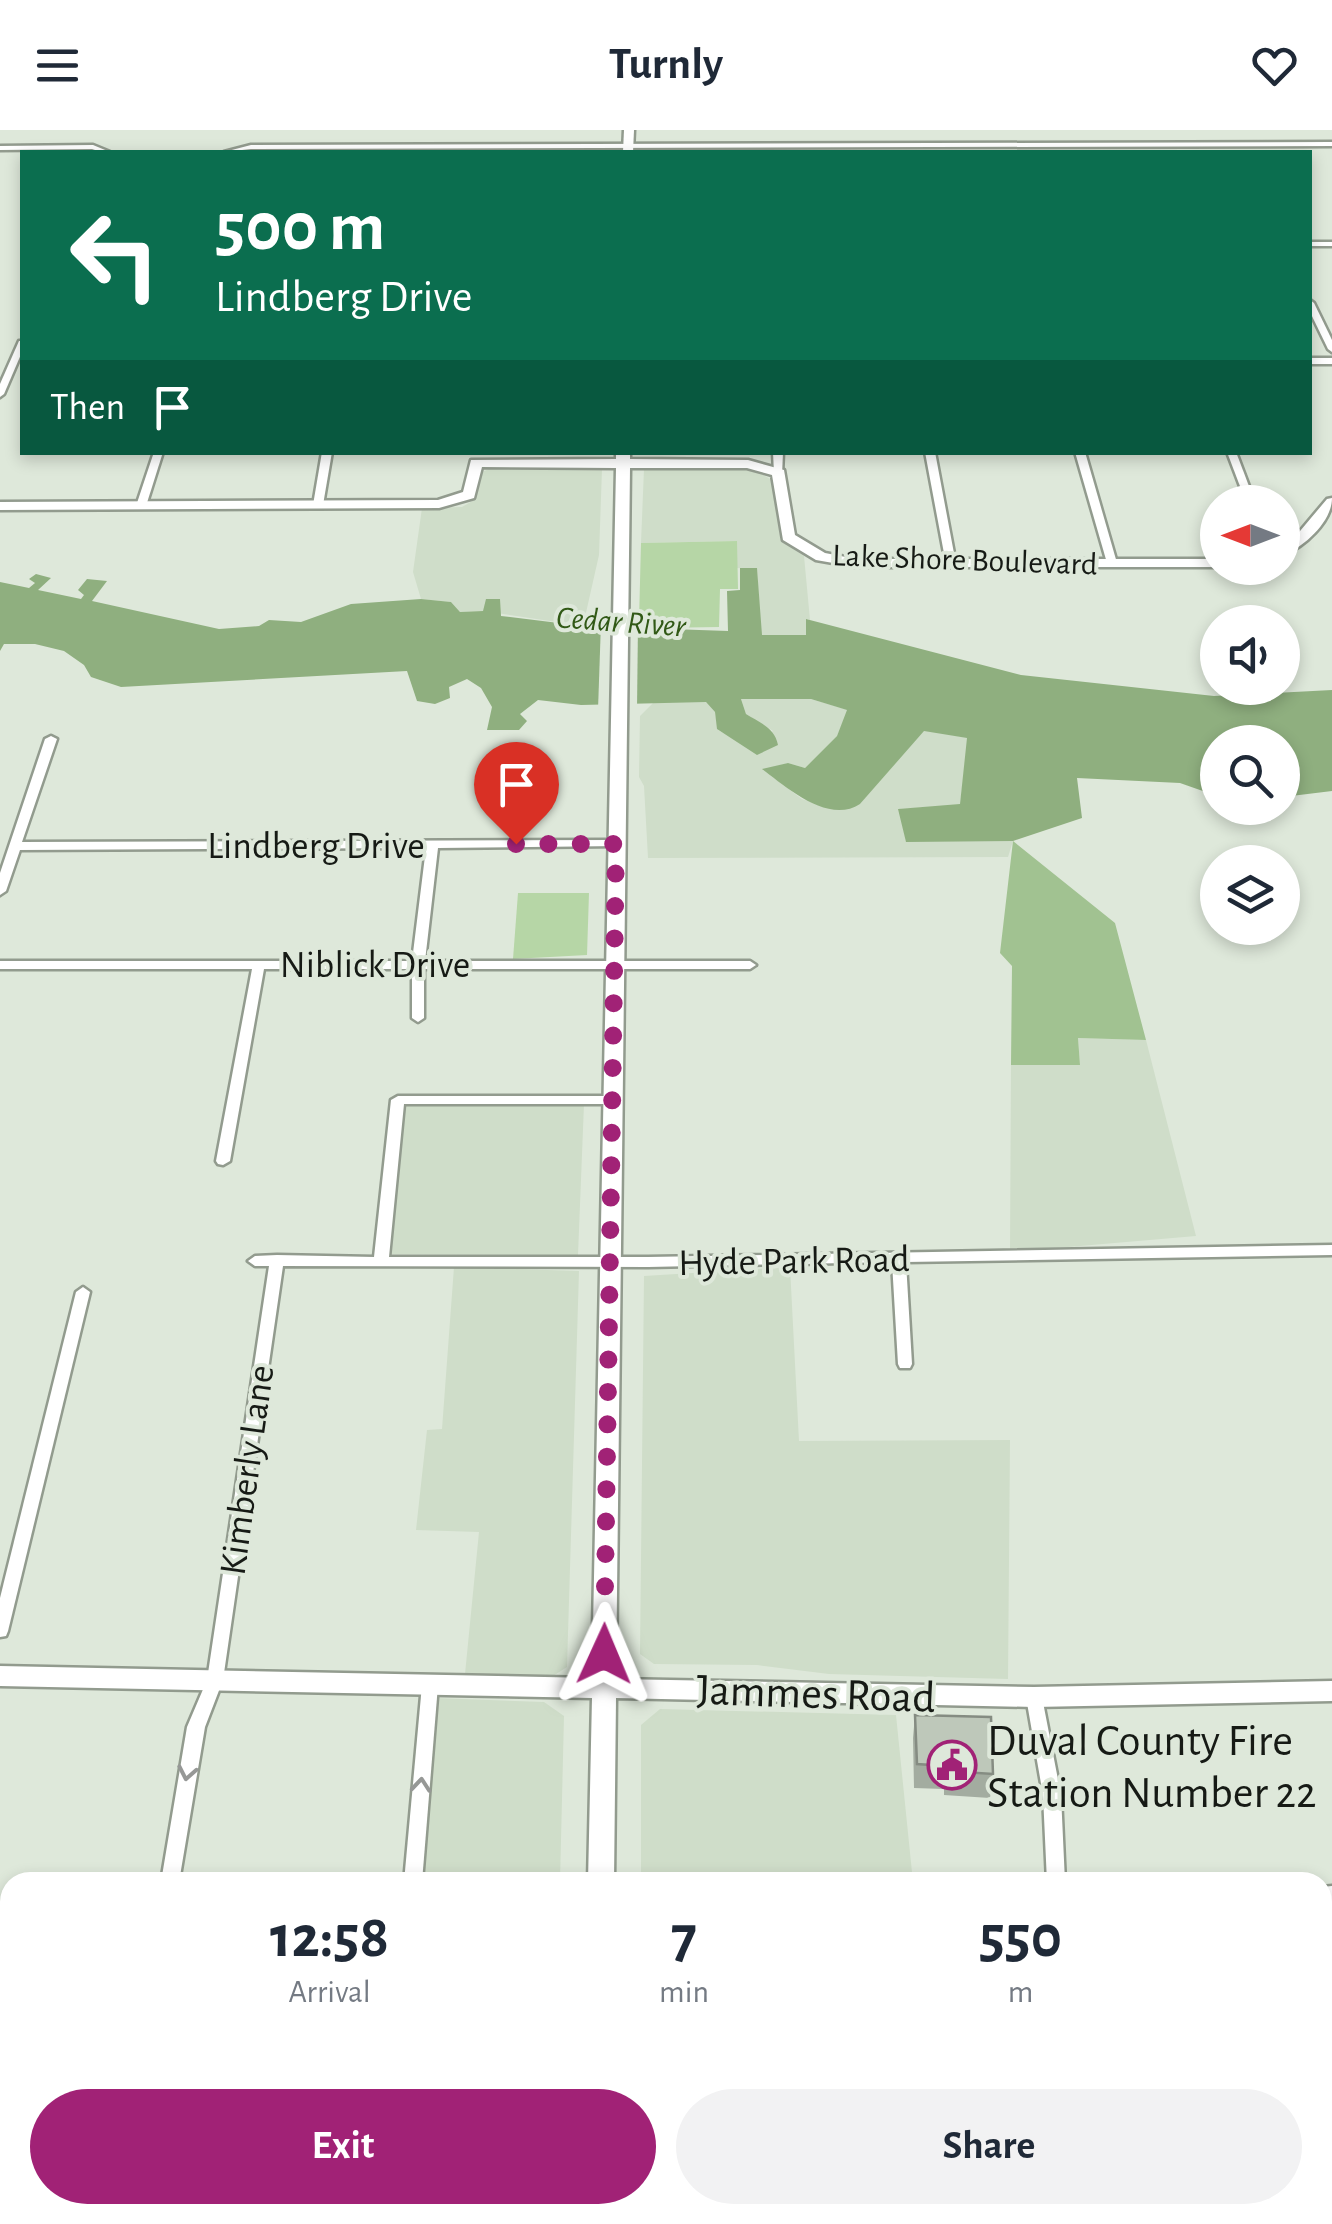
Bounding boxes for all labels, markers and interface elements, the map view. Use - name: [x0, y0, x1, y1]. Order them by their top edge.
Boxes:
- icon: menu: [30, 38, 85, 93]
- icon: heart: [1247, 38, 1302, 93]
- text: Turnly: [609, 42, 723, 87]
- icon: left: [50, 190, 180, 320]
- text: 500 m: [215, 193, 385, 263]
- text: Lindberg Drive: [215, 275, 473, 320]
- icon: arrive: [145, 380, 200, 435]
- text: Then: [50, 389, 125, 427]
- north arrow: [1200, 485, 1300, 585]
- map controls: [1200, 485, 1300, 945]
- street label: Lake Shore Boulevard: [832, 539, 1098, 581]
- water label: Cedar River: [555, 602, 688, 643]
- button: sound: [1200, 605, 1300, 705]
- button: search: [1200, 725, 1300, 825]
- pin: [474, 742, 559, 845]
- icon: arrive: [489, 757, 544, 812]
- street label: Lindberg Drive: [207, 828, 425, 866]
- button: layers: [1200, 845, 1300, 945]
- street label: Niblick Drive: [280, 947, 470, 985]
- street label: Hyde Park Road: [678, 1241, 910, 1283]
- street label: Kimberly Lane: [214, 1363, 282, 1578]
- position arrow: [552, 1602, 656, 1706]
- street label: Jammes Road: [696, 1668, 936, 1721]
- place label: Duval County Fire Station Number 22: [987, 1719, 1317, 1816]
- public building icon: Duval County Fire Station Number 22: [926, 1739, 978, 1791]
- one-way arrow: [178, 1764, 199, 1781]
- one-way arrow: [410, 1777, 432, 1793]
- text: 12:58: [270, 1908, 389, 1968]
- text: 7: [671, 1908, 697, 1968]
- text: 550: [979, 1908, 1062, 1968]
- text: Arrival: [288, 1976, 371, 2008]
- text: min: [659, 1976, 709, 2008]
- text: m: [1008, 1976, 1033, 2008]
- button: Exit: [30, 2089, 656, 2204]
- button: Share: [676, 2089, 1302, 2204]

